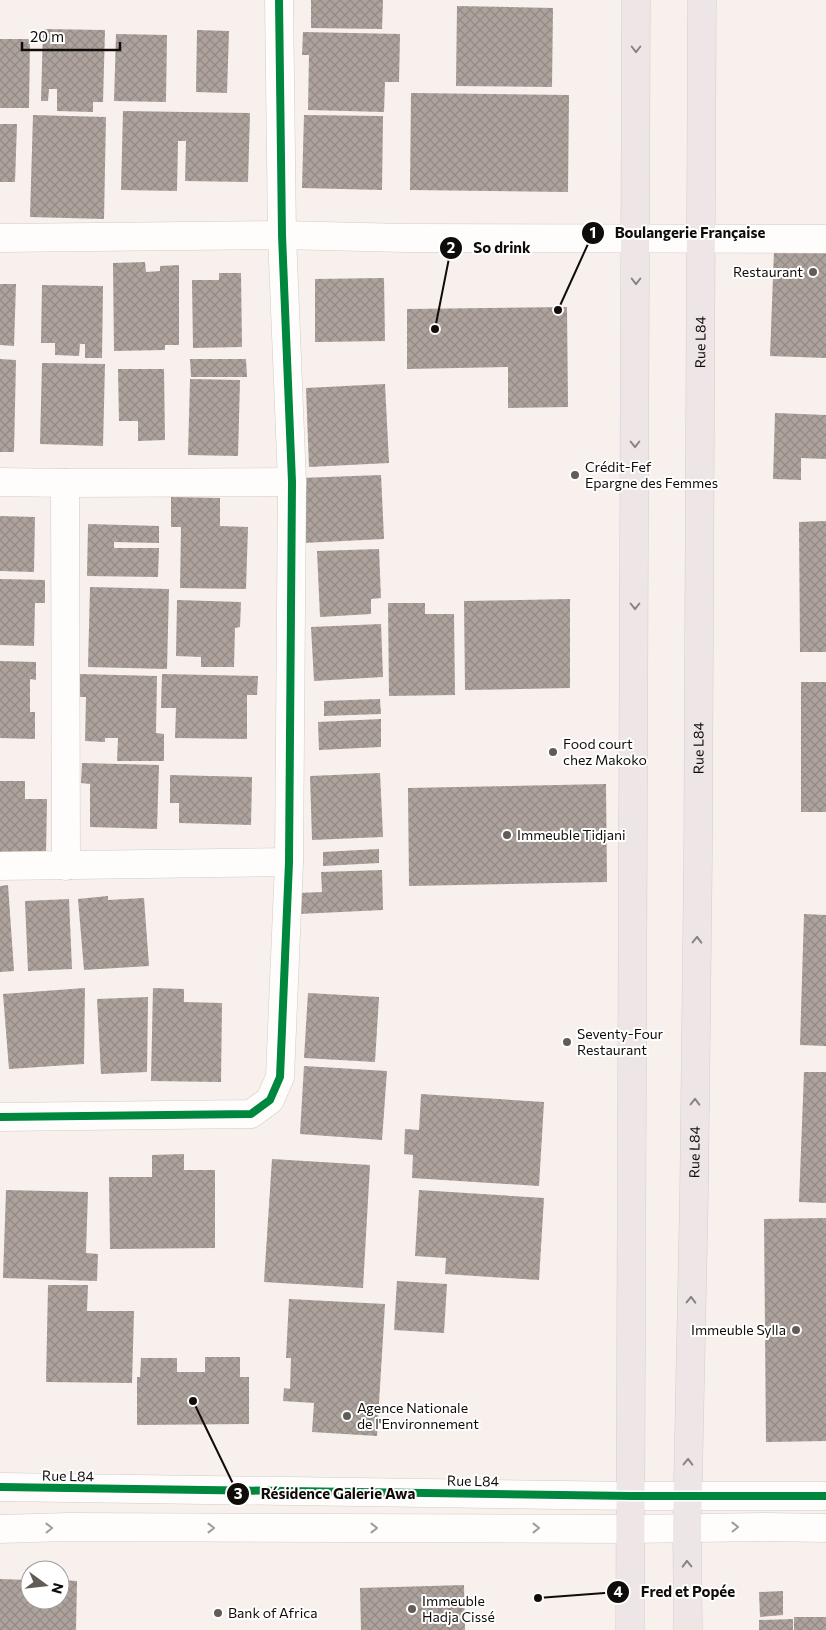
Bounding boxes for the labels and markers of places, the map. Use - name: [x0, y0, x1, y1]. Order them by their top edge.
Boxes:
- callout: Boulangerie Française: [580, 218, 776, 248]
- callout: So drink: [439, 233, 541, 263]
- place label: Restaurant: [733, 263, 803, 280]
- marker: Restaurant: [807, 266, 819, 278]
- place label: Crédit-Fef Epargne des Femmes: [585, 458, 718, 491]
- marker: Crédit-Fef Epargne des Femmes: [569, 469, 581, 481]
- place label: Food court chez Makoko: [563, 735, 647, 768]
- marker: Food court chez Makoko: [547, 746, 559, 758]
- place label: Immeuble Tidjani: [517, 826, 626, 843]
- marker: Immeuble Tidjani: [501, 829, 513, 841]
- place label: Seventy-Four Restaurant: [577, 1025, 664, 1058]
- marker: Seventy-Four Restaurant: [561, 1036, 573, 1048]
- place label: Immeuble Sylla: [691, 1321, 786, 1338]
- marker: Immeuble Sylla: [790, 1324, 802, 1336]
- place label: Agence Nationale de l'Environnement: [357, 1399, 479, 1432]
- marker: Agence Nationale de l'Environnement: [341, 1410, 353, 1422]
- callout: Résidence Galerie Awa: [226, 1479, 425, 1509]
- callout: Fred et Popée: [605, 1577, 745, 1607]
- place label: Immeuble Hadja Cissé: [422, 1592, 495, 1625]
- marker: Immeuble Hadja Cissé: [406, 1603, 418, 1615]
- place label: Bank of Africa: [228, 1604, 317, 1621]
- marker: Bank of Africa: [212, 1607, 224, 1619]

